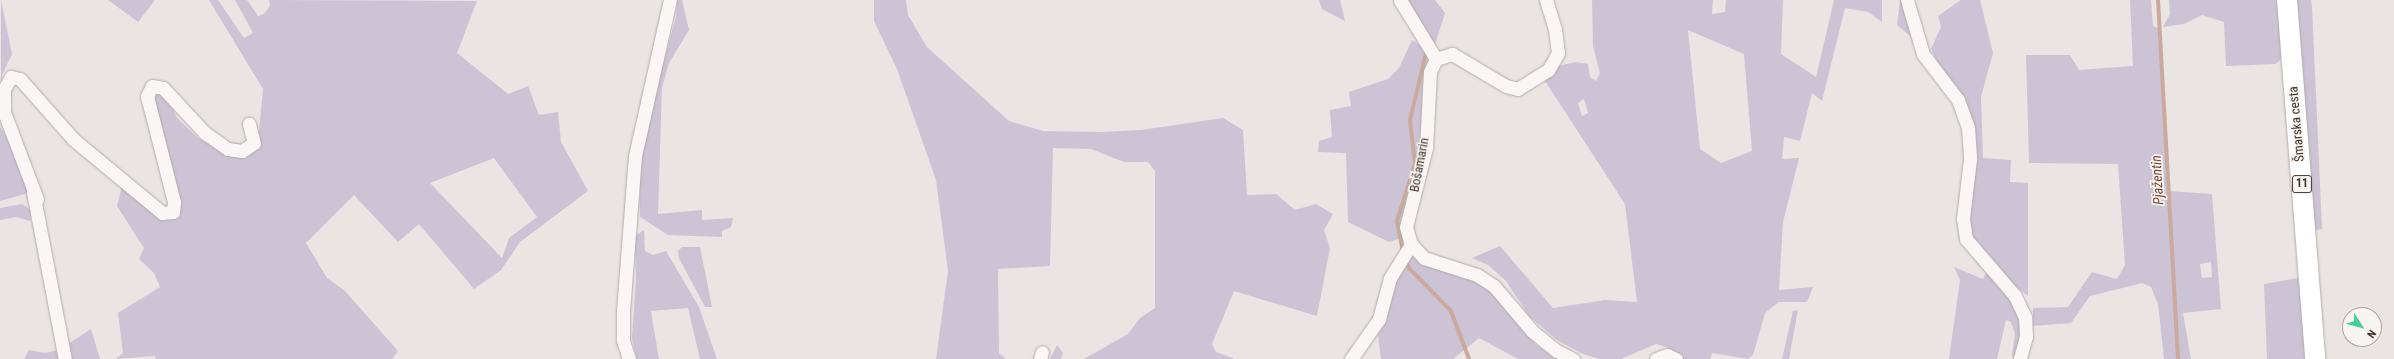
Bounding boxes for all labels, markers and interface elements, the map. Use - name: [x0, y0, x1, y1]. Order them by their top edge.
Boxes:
- street label: Šmarska cesta: [2286, 86, 2308, 162]
- street label: Bošamarin: [1407, 137, 1433, 193]
- water label: Pjažentin: [2147, 155, 2167, 205]
- road number: 11: [2291, 174, 2313, 194]
- north arrow: [2342, 307, 2382, 347]
- text: N: [2364, 327, 2379, 340]

